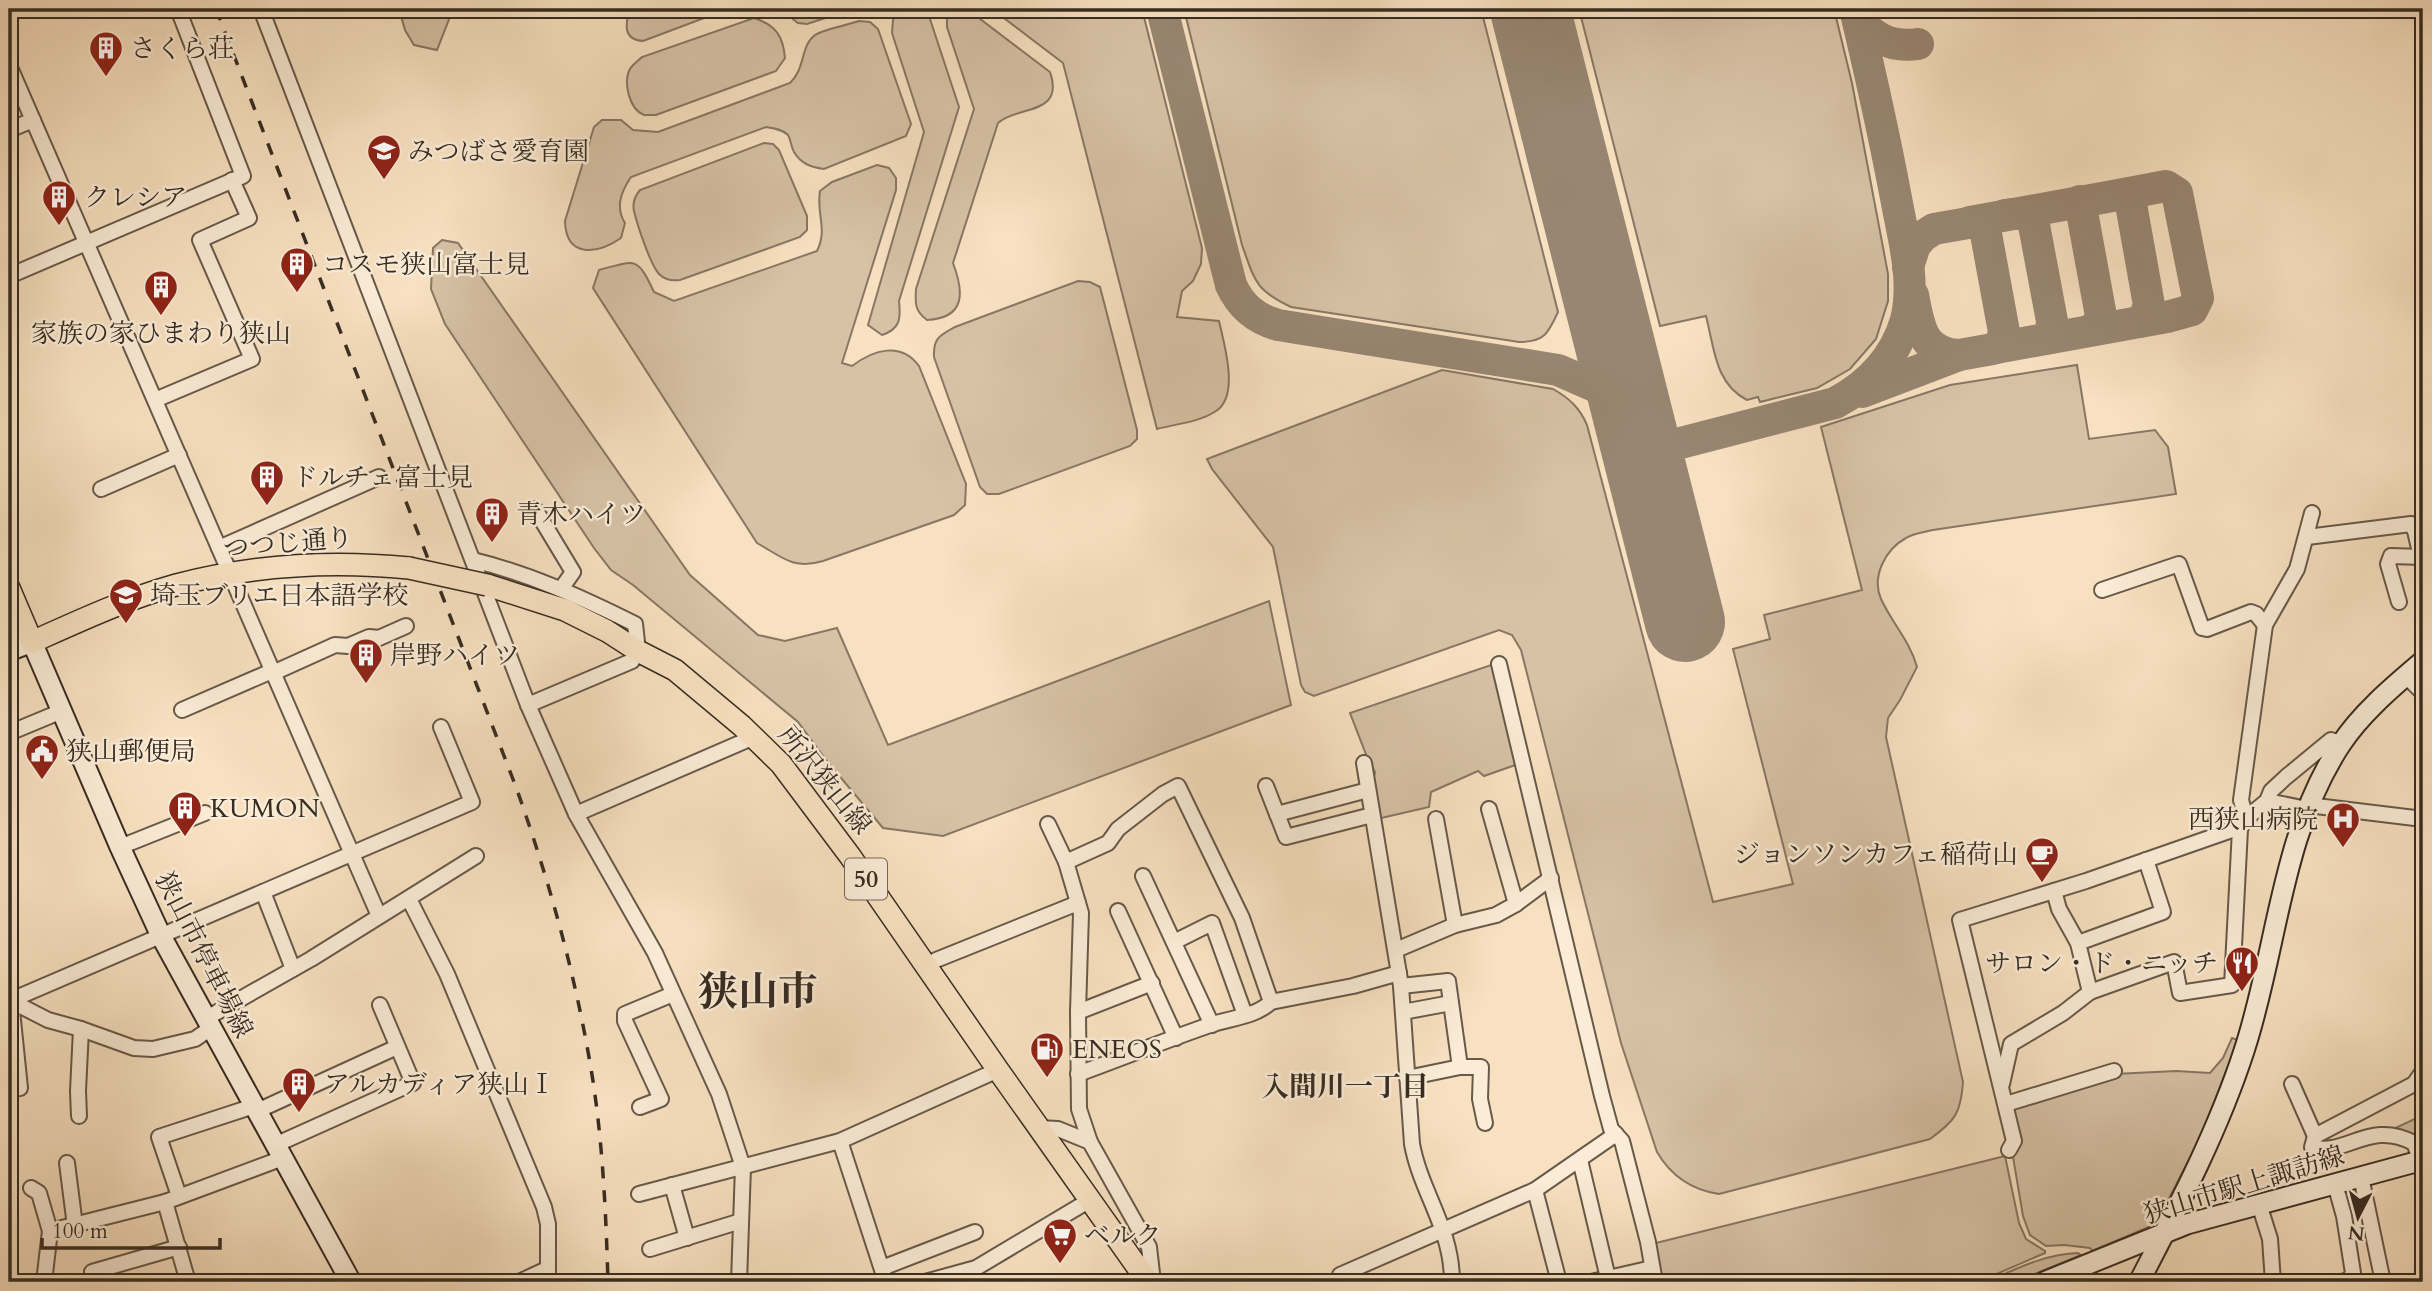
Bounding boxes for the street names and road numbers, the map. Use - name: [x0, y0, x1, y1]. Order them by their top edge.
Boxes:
- street label: つつじ通り: [222, 520, 354, 566]
- street label: 所沢狭山線: [770, 718, 880, 842]
- road number: 50: [845, 858, 887, 900]
- street label: 狭山市停車場線: [147, 866, 261, 1044]
- street label: 狭山市駅上諏訪線: [2139, 1138, 2349, 1232]

